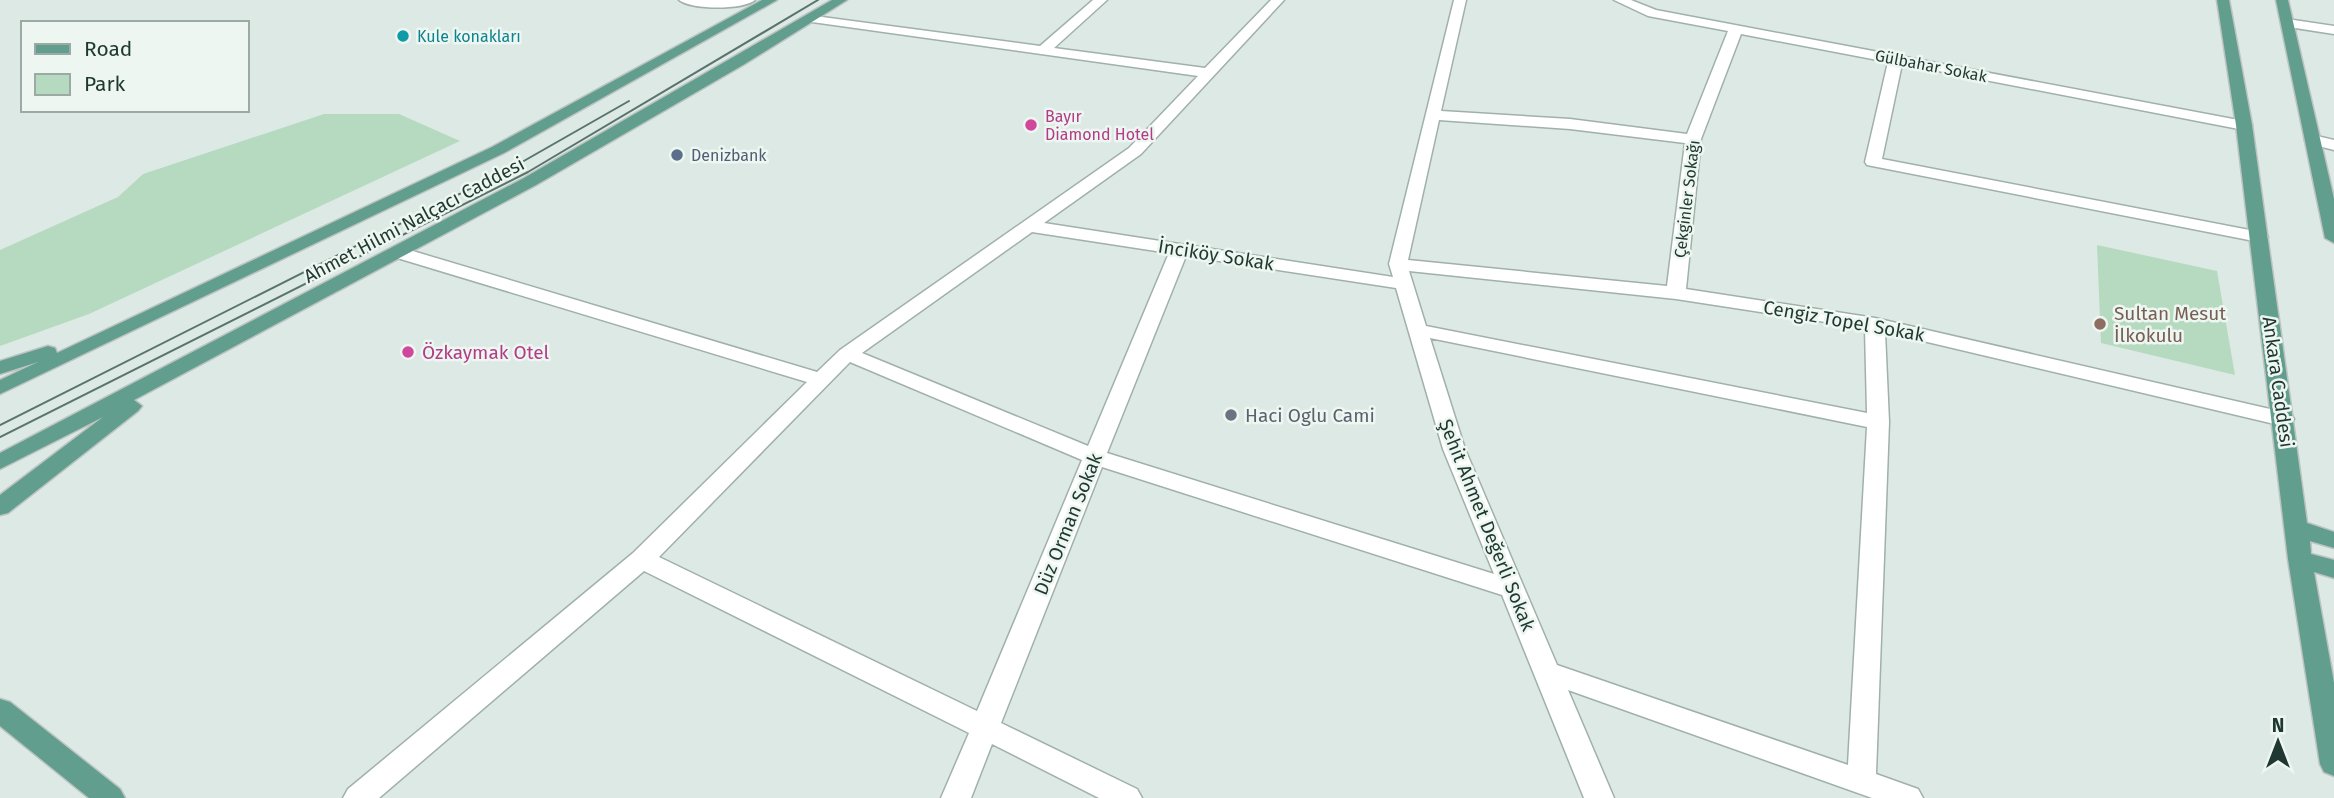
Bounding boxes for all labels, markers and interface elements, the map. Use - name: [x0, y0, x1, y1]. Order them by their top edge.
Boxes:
- legend: [21, 21, 248, 112]
- place label: Kule konakları: [417, 27, 521, 46]
- marker: Kule konakları: [395, 28, 411, 44]
- text: Road: [84, 36, 132, 62]
- street label: Gülbahar Sokak: [1873, 46, 1989, 86]
- text: Park: [84, 71, 126, 97]
- place label: Bayır Diamond Hotel: [1045, 107, 1154, 144]
- marker: Bayır Diamond Hotel: [1023, 117, 1039, 133]
- street label: Çekginler Sokağı: [1670, 139, 1705, 259]
- place label: Denizbank: [691, 146, 767, 165]
- marker: Denizbank: [669, 147, 685, 163]
- street label: Ahmet Hilmi Nalçacı Caddesi: [300, 152, 528, 288]
- street label: İnciköy Sokak: [1156, 234, 1276, 276]
- street label: Cengiz Topel Sokak: [1762, 295, 1927, 347]
- place label: Sultan Mesut İlkokulu: [2114, 302, 2226, 347]
- street label: Ankara Caddesi: [2257, 315, 2299, 449]
- marker: Sultan Mesut İlkokulu: [2092, 316, 2108, 332]
- place label: Özkaymak Otel: [422, 341, 550, 364]
- marker: Özkaymak Otel: [400, 344, 416, 360]
- place label: Haci Oglu Cami: [1245, 404, 1375, 427]
- marker: Haci Oglu Cami: [1223, 407, 1239, 423]
- street label: Şehit Ahmet Değerli Sokak: [1434, 416, 1540, 635]
- street label: Düz Orman Sokak: [1029, 450, 1107, 598]
- north arrow: [2243, 707, 2313, 777]
- text: N: [2272, 714, 2284, 737]

